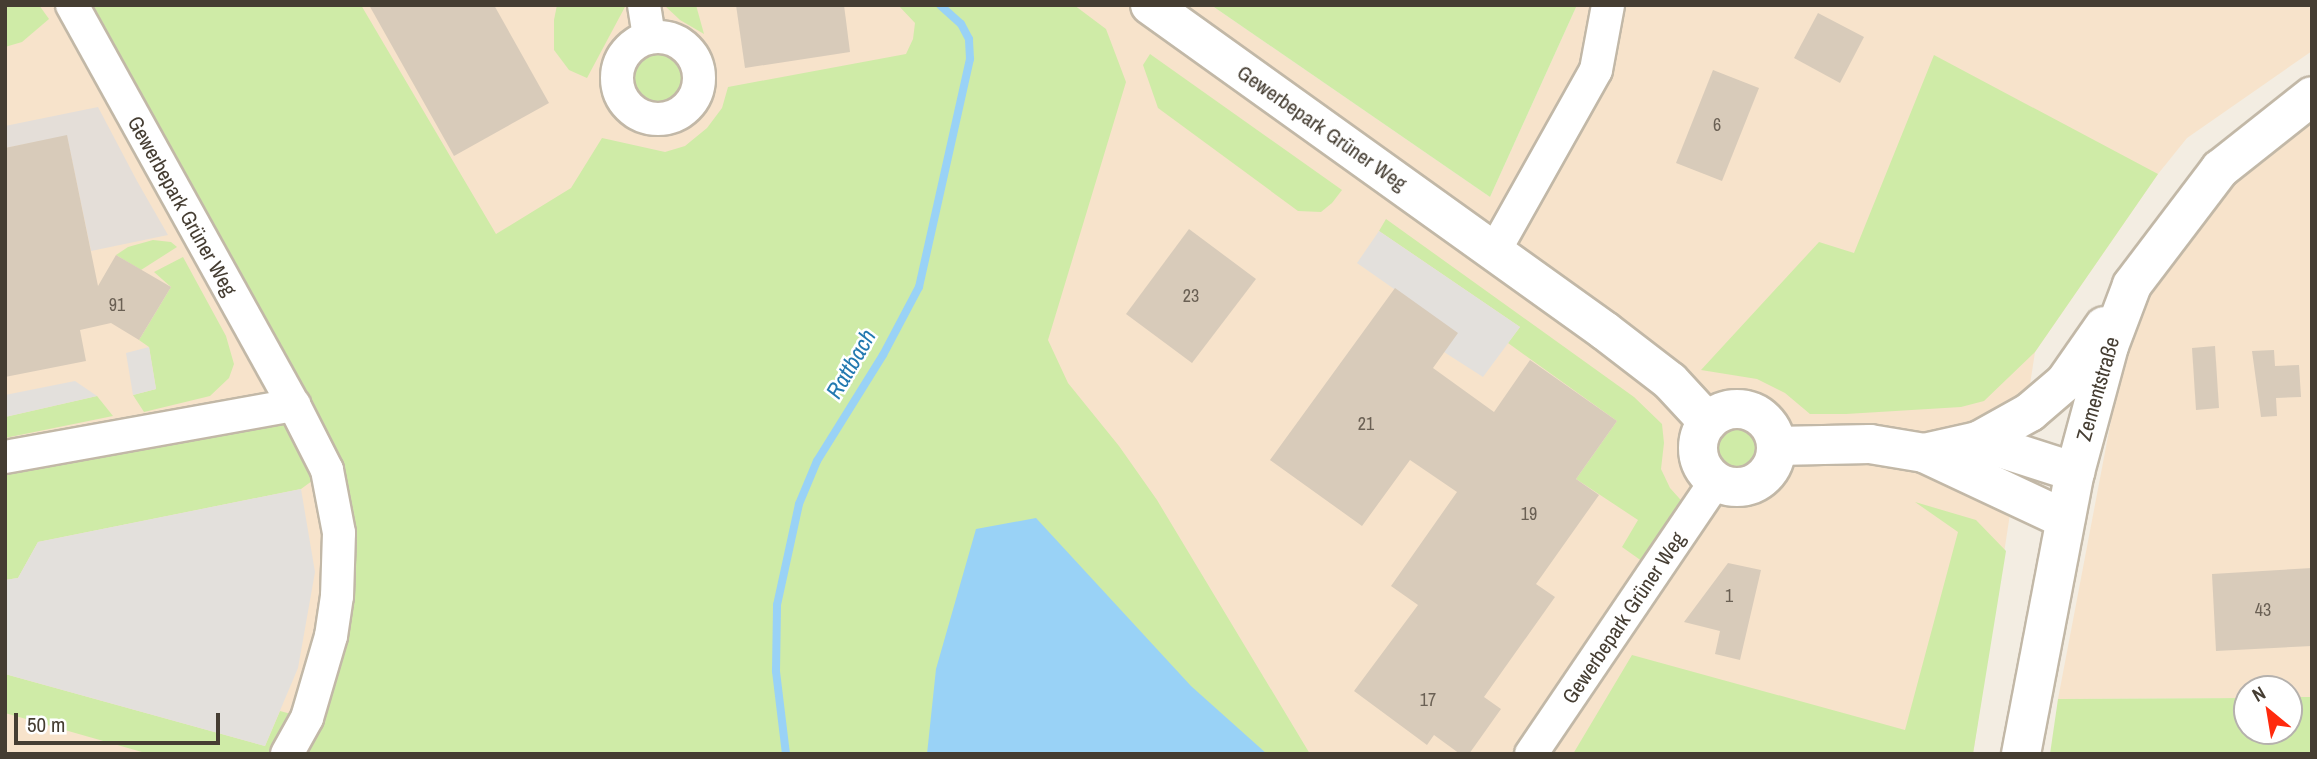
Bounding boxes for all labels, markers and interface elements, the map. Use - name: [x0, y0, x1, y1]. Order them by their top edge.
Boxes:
- street label: Gewerbepark Grüner Weg: [1232, 60, 1412, 196]
- street label: Gewerbepark Grüner Weg: [122, 112, 242, 300]
- house number: 6: [1713, 114, 1721, 136]
- house number: 23: [1183, 285, 1199, 307]
- house number: 91: [109, 294, 125, 316]
- water label: Rattbach: [820, 324, 882, 404]
- street label: Zementstraße: [2071, 334, 2125, 444]
- house number: 21: [1358, 413, 1374, 435]
- house number: 19: [1521, 503, 1537, 525]
- street label: Gewerbepark Grüner Weg: [1557, 527, 1691, 709]
- house number: 1: [1725, 585, 1733, 607]
- house number: 43: [2255, 599, 2271, 621]
- north arrow: [2233, 675, 2303, 745]
- text: N: [2247, 679, 2270, 708]
- house number: 17: [1420, 689, 1436, 711]
- scale bar: [18, 700, 224, 744]
- text: 50 m: [27, 710, 65, 739]

